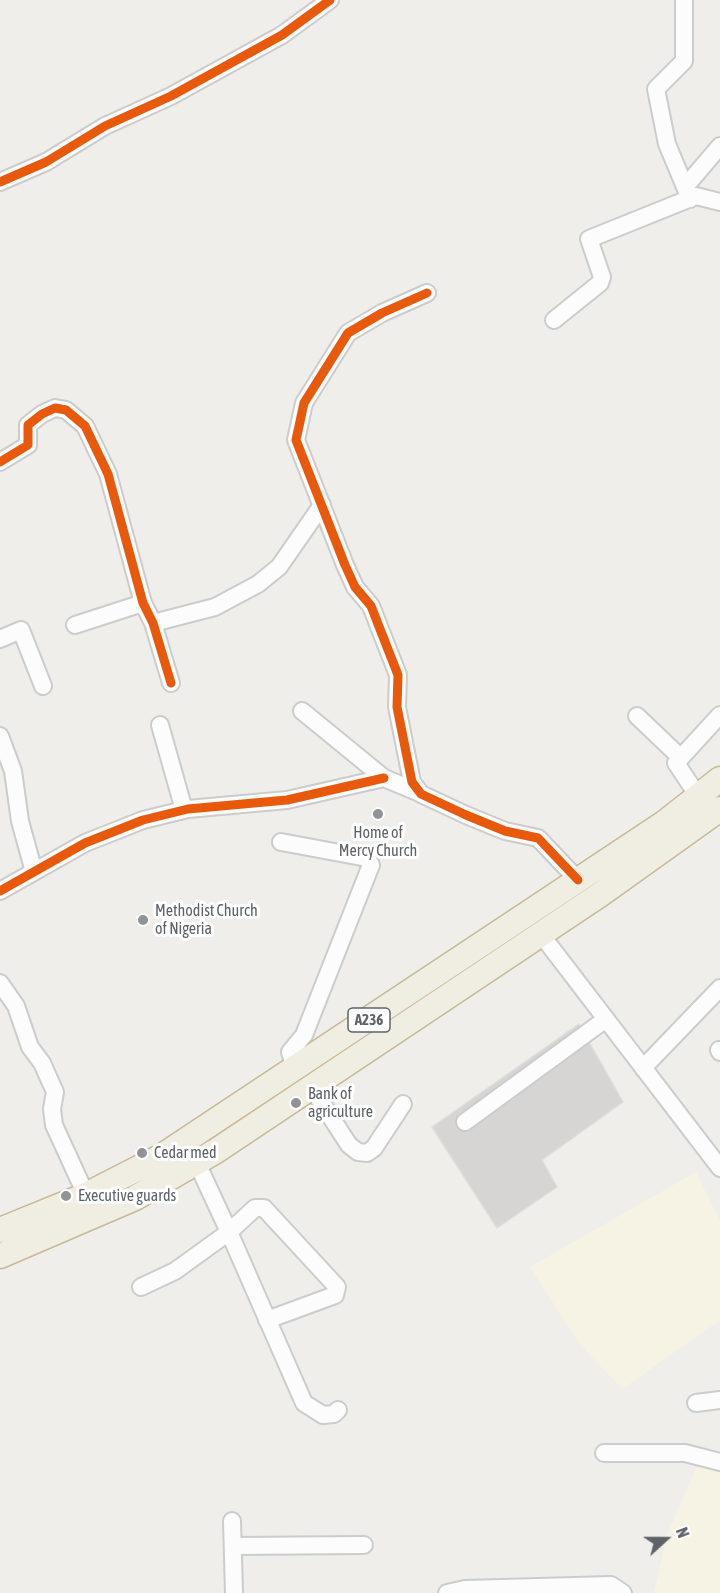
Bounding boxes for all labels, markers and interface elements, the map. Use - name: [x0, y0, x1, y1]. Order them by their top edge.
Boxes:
- marker: Home of Mercy Church: [371, 807, 385, 821]
- place label: Home of Mercy Church: [339, 823, 417, 861]
- place label: Methodist Church of Nigeria: [155, 901, 258, 939]
- marker: Methodist Church of Nigeria: [136, 913, 150, 927]
- road number: A236: [348, 1008, 390, 1032]
- place label: Bank of agriculture: [308, 1084, 373, 1122]
- marker: Bank of agriculture: [289, 1096, 303, 1110]
- place label: Cedar med: [154, 1143, 217, 1163]
- marker: Cedar med: [135, 1146, 149, 1160]
- place label: Executive guards: [78, 1186, 176, 1206]
- marker: Executive guards: [59, 1189, 73, 1203]
- north arrow: [636, 1509, 696, 1569]
- text: N: [673, 1525, 693, 1540]

